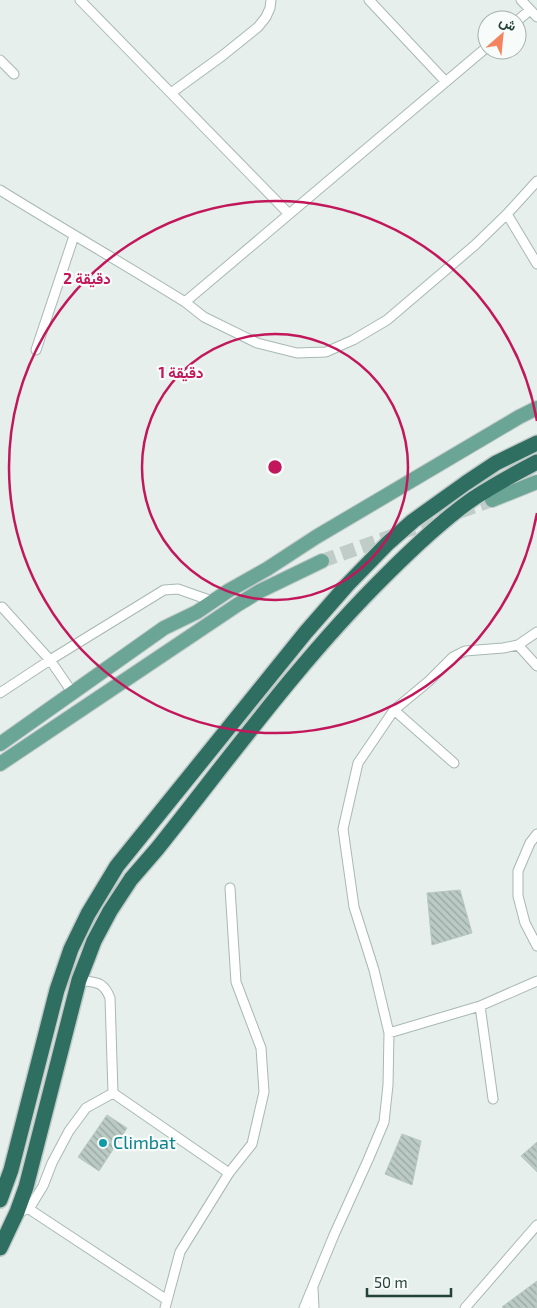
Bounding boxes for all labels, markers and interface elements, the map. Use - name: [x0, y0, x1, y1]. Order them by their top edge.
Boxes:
- north arrow: [477, 10, 527, 60]
- text: ش: [496, 12, 520, 35]
- text: 2 دقيقة: [63, 269, 111, 288]
- text: 1 دقيقة: [158, 363, 204, 382]
- centre of rings: [266, 458, 284, 476]
- place label: Climbat: [113, 1131, 176, 1153]
- marker: Climbat: [97, 1137, 109, 1149]
- scale bar: [367, 1266, 451, 1298]
- text: 50 m: [374, 1273, 408, 1291]

